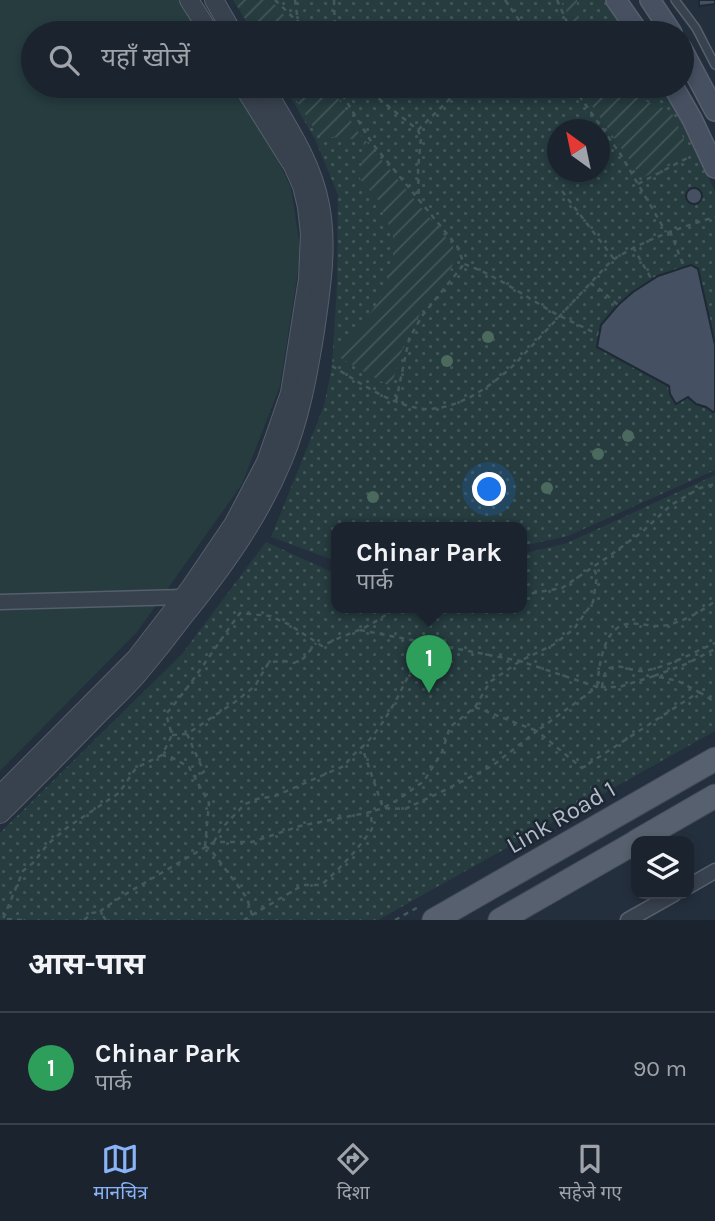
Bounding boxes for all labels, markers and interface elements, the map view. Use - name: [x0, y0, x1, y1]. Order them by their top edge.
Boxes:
- search box: [21, 21, 694, 98]
- icon: search: [45, 41, 83, 79]
- text: यहाँ खोजें: [101, 42, 190, 73]
- north arrow: [547, 119, 610, 182]
- your location: [472, 472, 506, 506]
- popup: [331, 522, 527, 613]
- text: Chinar Park: [356, 537, 502, 568]
- text: पार्क: [356, 568, 393, 595]
- pin: 1: [406, 635, 452, 693]
- street label: Link Road 1: [502, 775, 620, 859]
- map controls: [631, 836, 694, 899]
- button: layers: [631, 836, 694, 899]
- text: आस-पास: [28, 946, 145, 982]
- text: Chinar Park: [95, 1038, 240, 1069]
- text: 1: [47, 1055, 55, 1082]
- text: 90 m: [633, 1055, 687, 1082]
- text: पार्क: [95, 1069, 132, 1096]
- tab: मानचित्र: [93, 1140, 148, 1207]
- tab: दिशा: [334, 1140, 372, 1207]
- tab: सहेजे गए: [559, 1140, 622, 1207]

